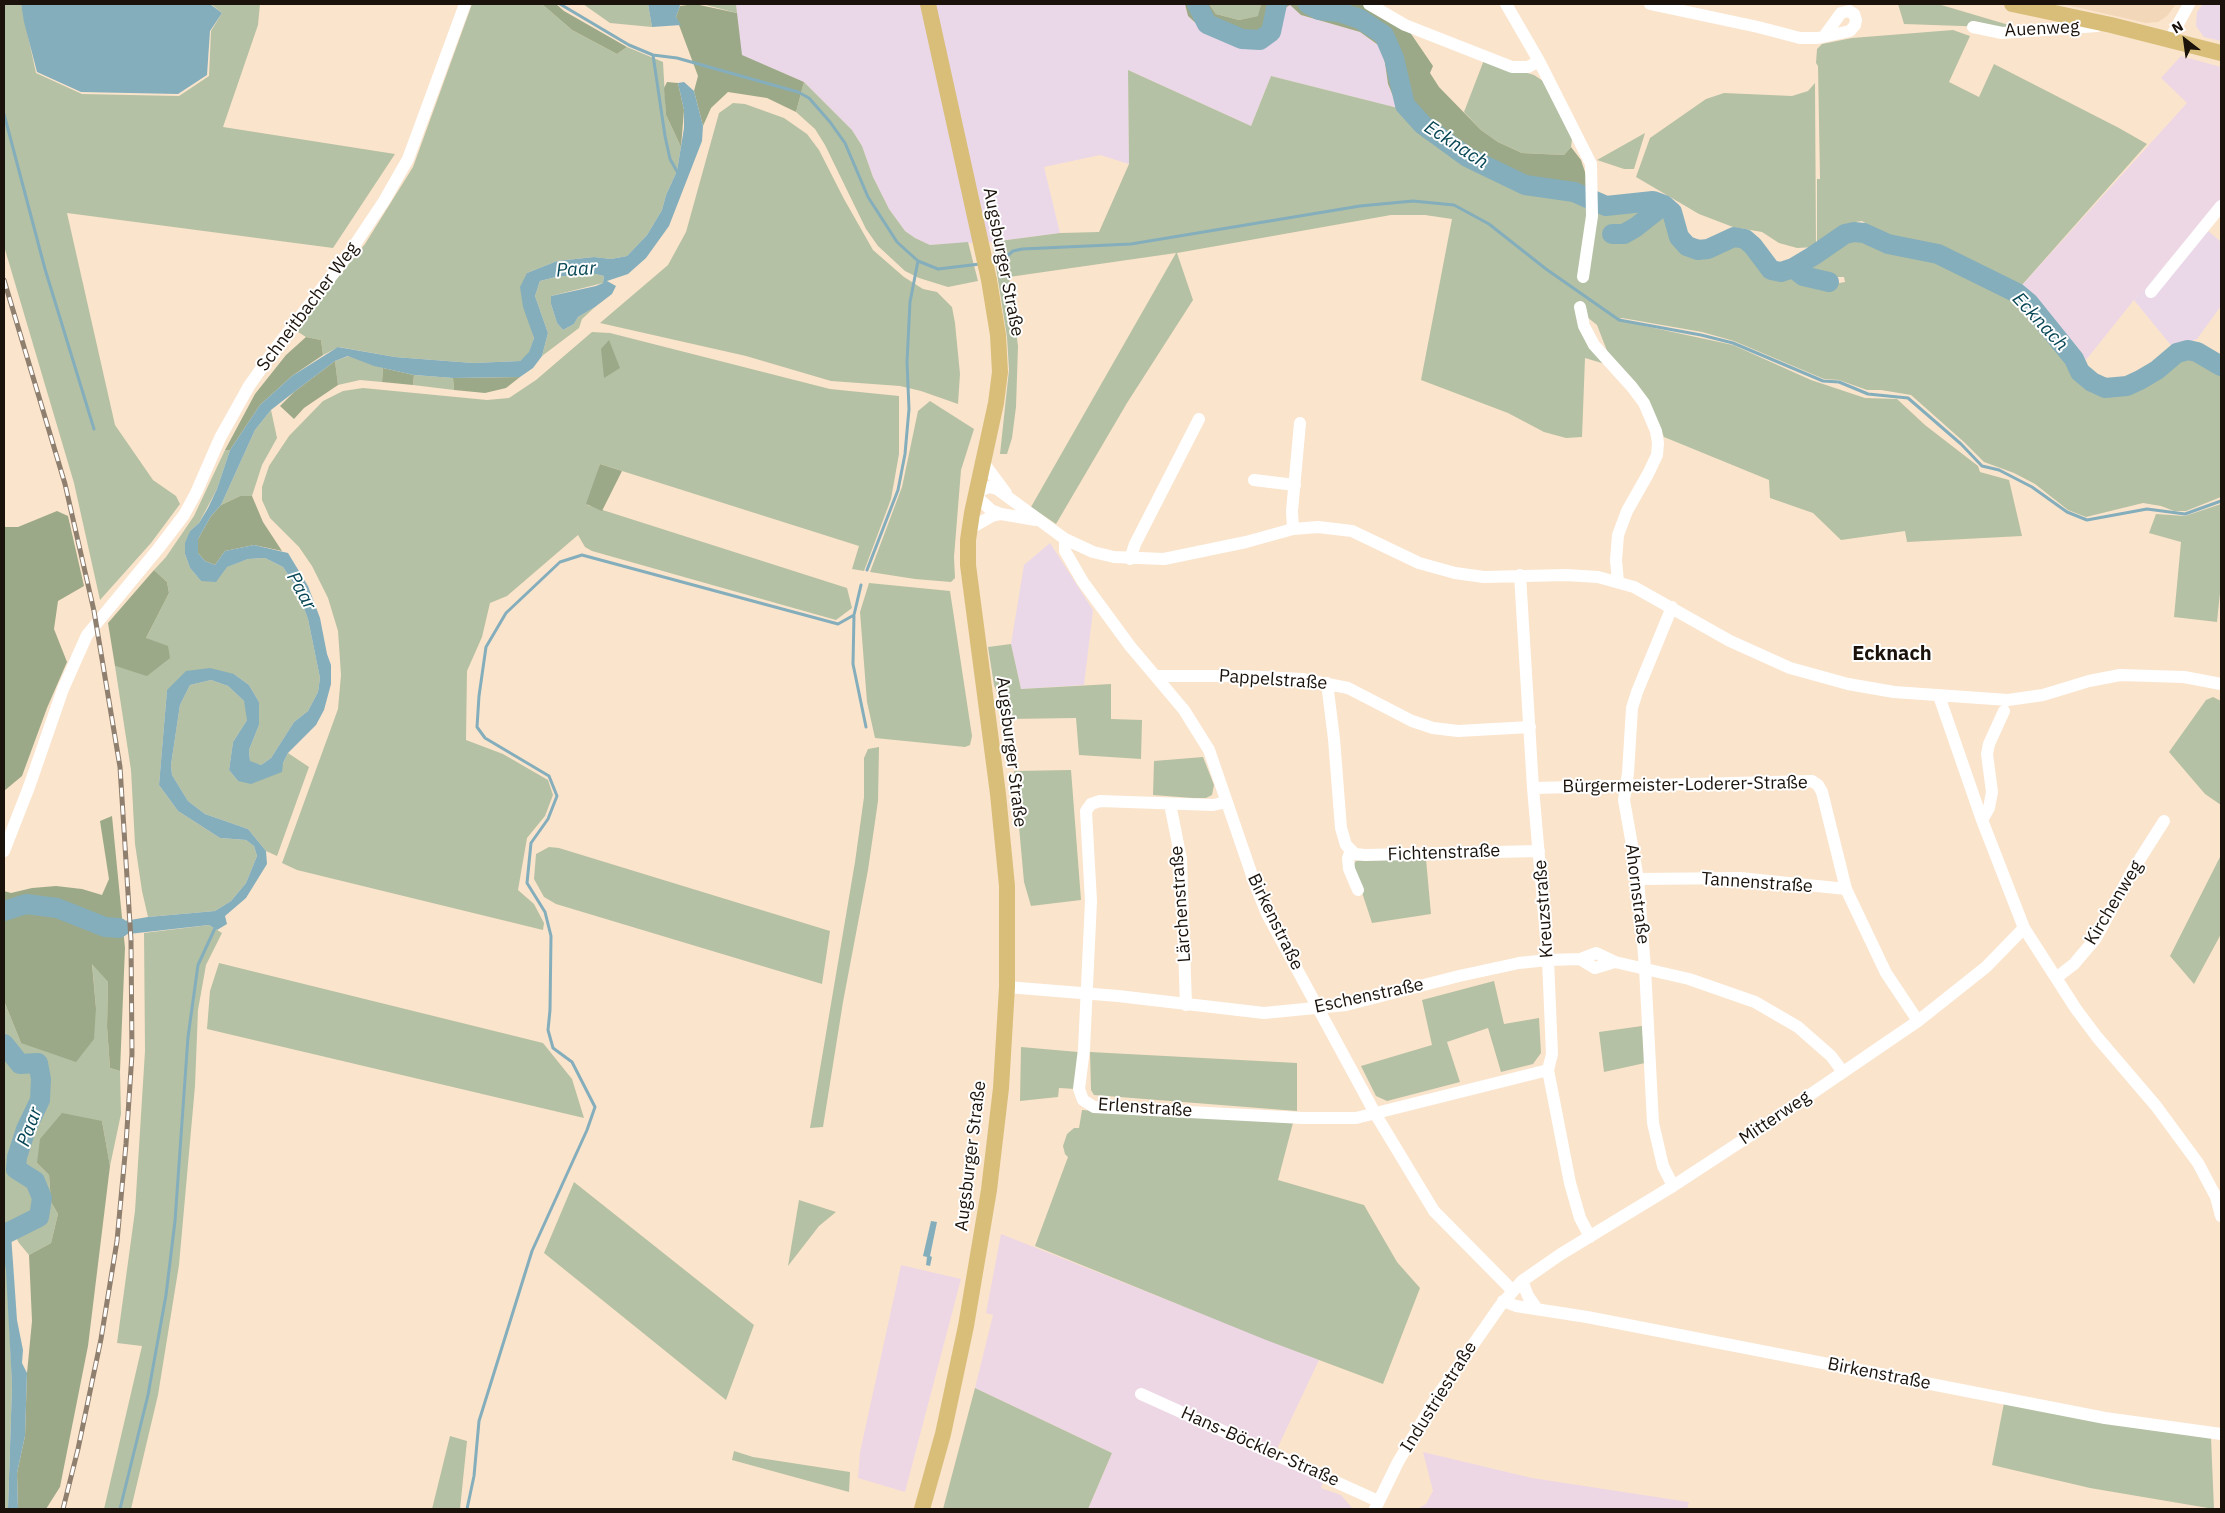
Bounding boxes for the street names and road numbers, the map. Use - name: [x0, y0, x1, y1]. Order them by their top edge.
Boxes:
- street label: Auenweg: [2004, 16, 2080, 42]
- street label: Augsburger Straße: [978, 186, 1028, 338]
- street label: Schneitbacher Weg: [252, 238, 364, 376]
- street label: Pappelstraße: [1218, 665, 1328, 695]
- street label: Augsburger Straße: [991, 676, 1031, 828]
- street label: Bürgermeister-Loderer-Straße: [1562, 772, 1808, 798]
- street label: Fichtenstraße: [1387, 840, 1501, 866]
- street label: Ahornstraße: [1620, 842, 1654, 946]
- street label: Lärchenstraße: [1166, 845, 1196, 963]
- street label: Kirchenweg: [2080, 857, 2148, 949]
- street label: Kreuzstraße: [1530, 859, 1558, 959]
- street label: Tannenstraße: [1701, 868, 1813, 898]
- street label: Birkenstraße: [1242, 870, 1308, 974]
- street label: Eschenstraße: [1312, 974, 1426, 1018]
- street label: Augsburger Straße: [951, 1080, 991, 1232]
- street label: Mitterweg: [1735, 1086, 1815, 1150]
- street label: Erlenstraße: [1097, 1094, 1193, 1122]
- street label: Industriestraße: [1396, 1338, 1482, 1456]
- street label: Birkenstraße: [1826, 1353, 1932, 1395]
- street label: Hans-Böckler-Straße: [1178, 1402, 1342, 1492]

